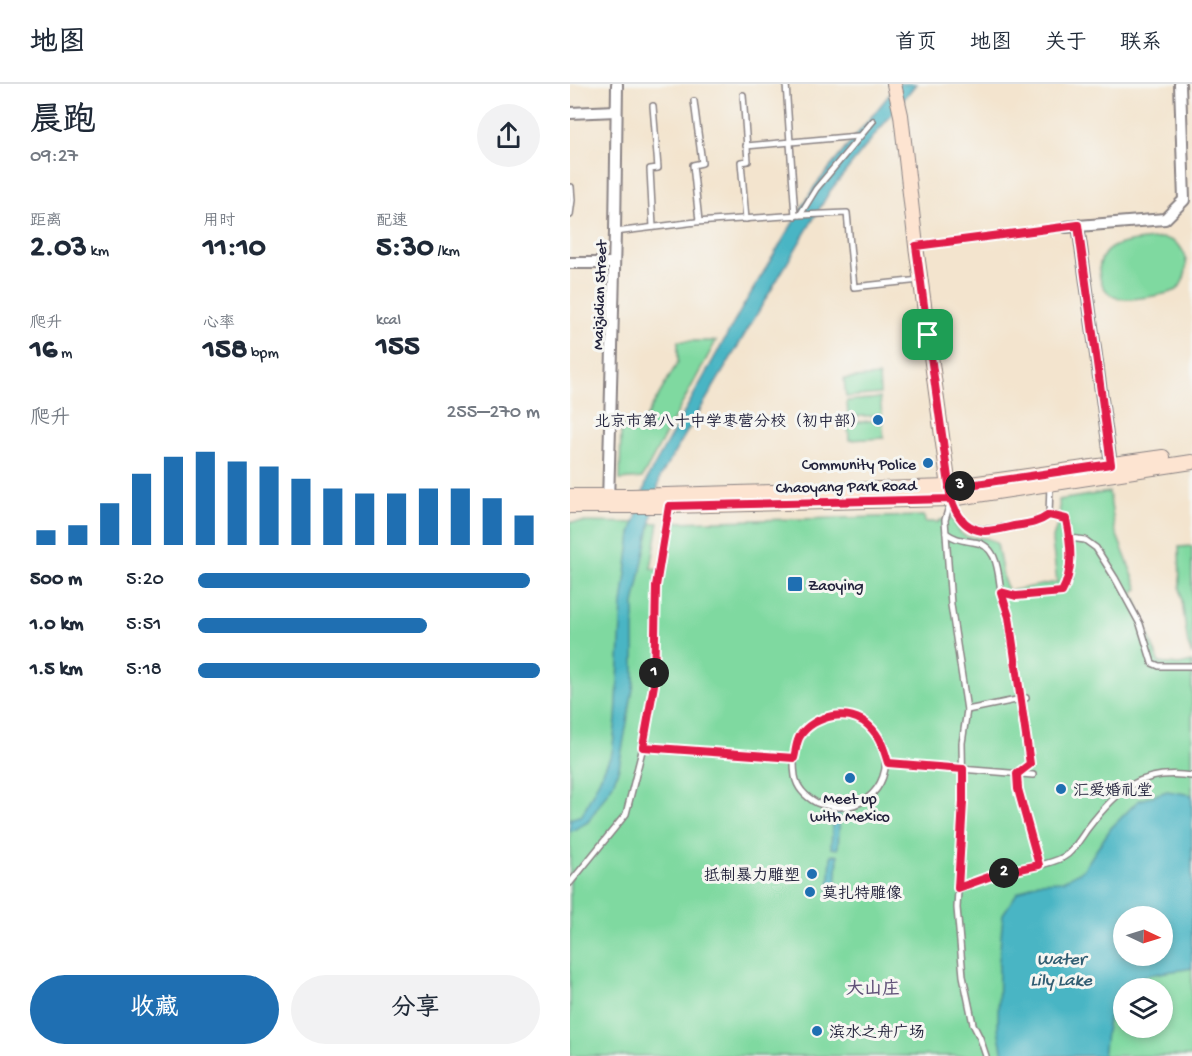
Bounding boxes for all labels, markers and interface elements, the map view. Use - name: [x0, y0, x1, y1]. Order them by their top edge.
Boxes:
- text: 地图: [30, 28, 86, 61]
- text: 首页: [895, 32, 937, 57]
- text: 地图: [970, 32, 1012, 57]
- text: 关于: [1045, 32, 1087, 57]
- text: 联系: [1120, 32, 1162, 57]
- text: 晨跑: [30, 104, 96, 142]
- button: share: [477, 104, 540, 167]
- text: 09:27: [30, 146, 78, 169]
- text: 距离: [30, 213, 62, 232]
- text: 用时: [203, 213, 235, 232]
- text: 配速: [376, 213, 408, 232]
- text: 2.03: [30, 232, 87, 267]
- text: 11:10: [203, 232, 266, 267]
- text: 5:30: [376, 232, 434, 267]
- street label: Maizidian Street: [590, 238, 613, 350]
- text: km: [87, 243, 109, 262]
- text: /km: [434, 243, 460, 262]
- pin: [902, 309, 953, 360]
- text: kcal: [376, 312, 401, 331]
- text: 爬升: [30, 315, 62, 334]
- text: 心率: [203, 315, 235, 334]
- icon: arrive: [911, 318, 944, 351]
- text: 155: [376, 331, 420, 366]
- text: 16: [30, 334, 57, 369]
- text: 158: [203, 334, 247, 369]
- text: m: [57, 345, 72, 364]
- text: bpm: [247, 345, 279, 364]
- text: 255–270 m: [446, 402, 540, 425]
- text: 爬升: [30, 408, 70, 431]
- place label: 北京市第八十中学枣营分校（初中部）: [594, 412, 866, 433]
- marker: 北京市第八十中学枣营分校（初中部）: [871, 413, 885, 427]
- marker: Community Police: [921, 456, 935, 470]
- place label: Community Police: [802, 457, 917, 476]
- pin: 3: [945, 471, 975, 501]
- text: 3: [956, 476, 964, 495]
- street label: Chaoyang Park Road: [775, 478, 918, 499]
- text: 500 m: [30, 569, 82, 592]
- text: 5:20: [126, 569, 164, 592]
- marker: Zaoying: [786, 575, 804, 593]
- place label: Zaoying: [808, 578, 864, 597]
- text: 1.0 km: [30, 614, 84, 637]
- text: 5:51: [126, 614, 161, 637]
- pin: 1: [639, 658, 669, 688]
- text: 1.5 km: [30, 659, 83, 682]
- text: 5:18: [126, 659, 162, 682]
- text: 1: [651, 663, 657, 682]
- marker: Meet up with Mexico: [843, 771, 857, 785]
- place label: 汇爱婚礼堂: [1073, 781, 1153, 802]
- marker: 汇爱婚礼堂: [1054, 782, 1068, 796]
- place label: Meet up with Mexico: [810, 791, 890, 828]
- pin: 2: [989, 858, 1019, 888]
- text: 2: [1000, 863, 1008, 882]
- place label: 抵制暴力雕塑: [704, 866, 800, 887]
- marker: 抵制暴力雕塑: [805, 867, 819, 881]
- place label: 莫扎特雕像: [822, 884, 902, 905]
- marker: 莫扎特雕像: [803, 885, 817, 899]
- north arrow: [1113, 906, 1173, 966]
- map controls: [1113, 906, 1173, 1038]
- water label: Water Lily Lake: [1030, 950, 1092, 992]
- button: 收藏: [30, 975, 279, 1044]
- button: 分享: [291, 975, 540, 1044]
- district label: 大山庄: [846, 978, 900, 1001]
- button: layers: [1113, 978, 1173, 1038]
- place label: 滨水之舟广场: [829, 1023, 925, 1044]
- marker: 滨水之舟广场: [810, 1024, 824, 1038]

